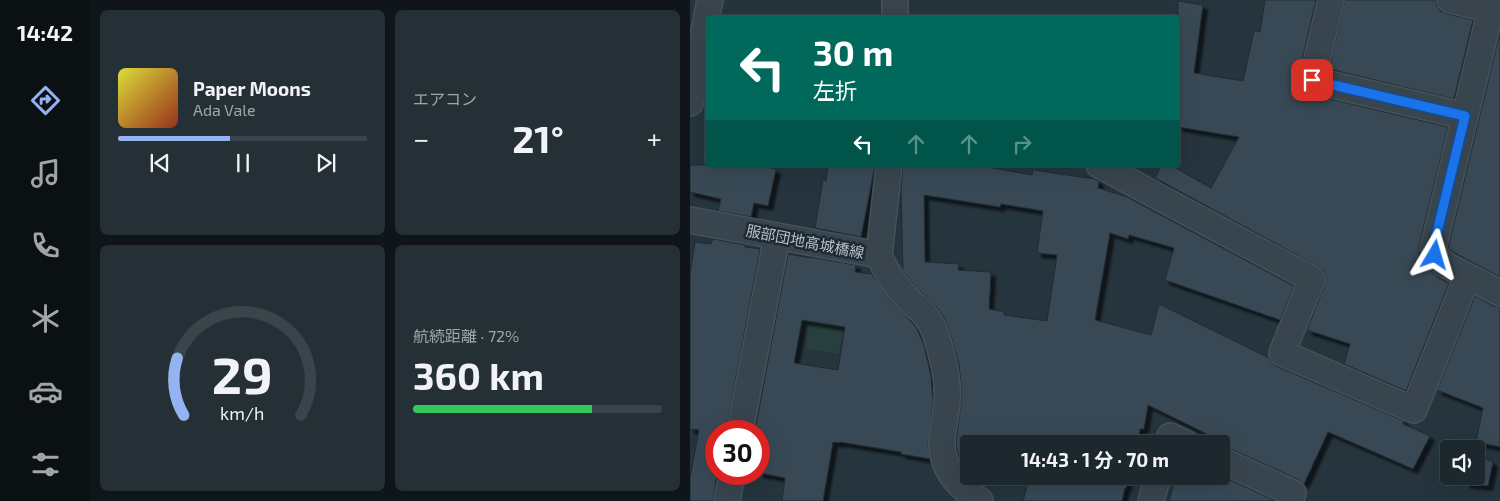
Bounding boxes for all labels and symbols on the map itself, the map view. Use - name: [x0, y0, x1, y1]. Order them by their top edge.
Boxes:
- pin: [1291, 59, 1333, 101]
- street label: 服部団地高城橋線: [745, 221, 866, 261]
- position arrow: [1408, 228, 1460, 280]
- speed limit sign: 30: [705, 420, 770, 485]

